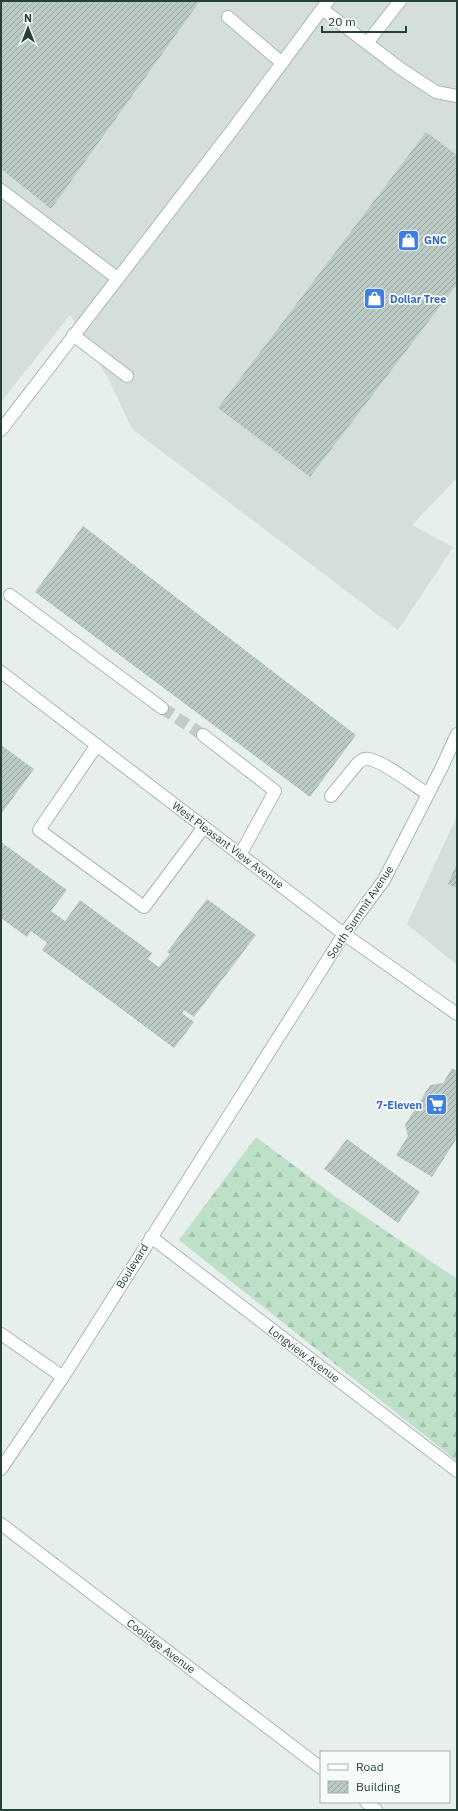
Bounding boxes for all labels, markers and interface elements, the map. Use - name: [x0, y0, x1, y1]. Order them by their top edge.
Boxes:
- north arrow: [8, 8, 48, 48]
- scale bar: [322, 8, 406, 34]
- text: N: [24, 11, 32, 25]
- text: 20 m: [328, 14, 356, 29]
- shop icon: GNC: [395, 227, 421, 253]
- place label: GNC: [424, 233, 447, 247]
- shop icon: Dollar Tree: [362, 286, 388, 312]
- place label: Dollar Tree: [390, 292, 446, 306]
- street label: West Pleasant View Avenue: [169, 798, 287, 892]
- street label: South Summit Avenue: [324, 863, 396, 961]
- supermarket icon: 7-Eleven: [424, 1092, 450, 1118]
- place label: 7-Eleven: [376, 1098, 422, 1112]
- street label: Boulevard: [113, 1241, 151, 1291]
- street label: Longview Avenue: [266, 1323, 342, 1385]
- street label: Coolidge Avenue: [124, 1616, 198, 1676]
- legend: [320, 1751, 450, 1803]
- text: Road: [356, 1759, 384, 1774]
- text: Building: [356, 1779, 401, 1794]

